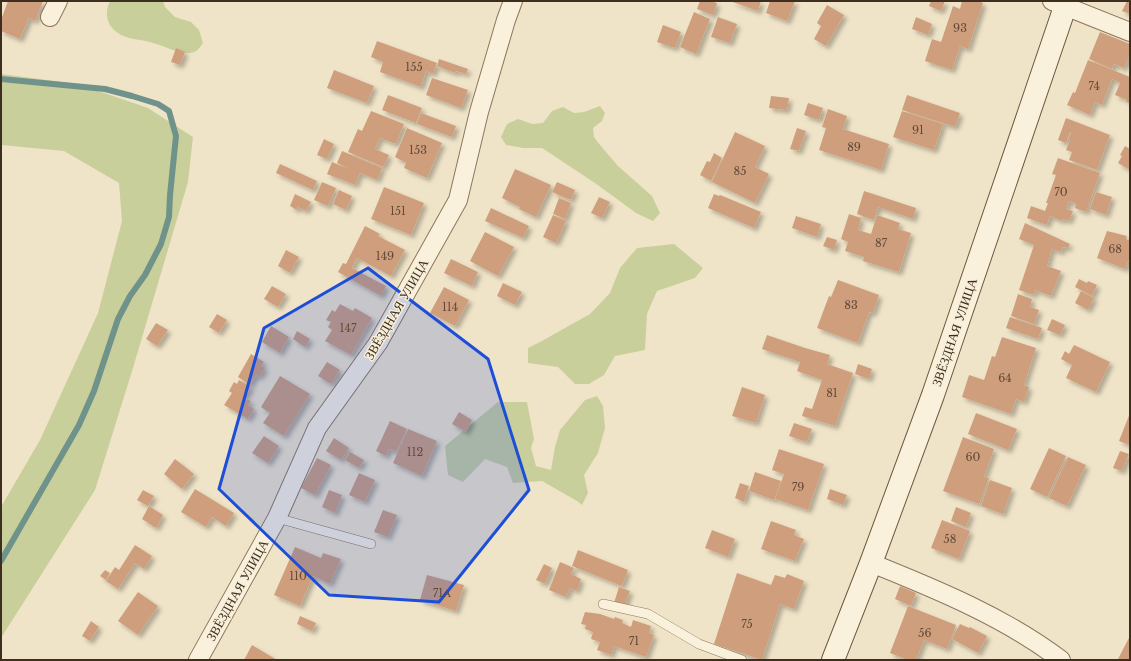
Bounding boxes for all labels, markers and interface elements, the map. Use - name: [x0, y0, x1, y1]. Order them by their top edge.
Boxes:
- house number: 93: [953, 21, 967, 35]
- house number: 155: [405, 60, 423, 74]
- house number: 74: [1088, 79, 1100, 93]
- house number: 91: [912, 123, 924, 137]
- house number: 89: [847, 140, 861, 154]
- house number: 153: [409, 143, 427, 157]
- house number: 85: [734, 164, 746, 178]
- house number: 70: [1054, 185, 1068, 199]
- house number: 151: [390, 204, 406, 218]
- house number: 87: [875, 236, 888, 250]
- house number: 68: [1108, 242, 1122, 256]
- house number: 149: [376, 249, 394, 263]
- street label: ЗВЁЗДНАЯ УЛИЦА: [361, 255, 433, 363]
- street label: ЗВЁЗДНАЯ УЛИЦА: [928, 275, 981, 389]
- house number: 83: [844, 298, 858, 312]
- house number: 114: [442, 300, 458, 314]
- house number: 147: [340, 321, 357, 335]
- house number: 64: [998, 371, 1012, 385]
- house number: 81: [826, 386, 838, 400]
- house number: 112: [407, 445, 424, 459]
- house number: 60: [966, 450, 981, 464]
- house number: 79: [792, 480, 804, 494]
- house number: 58: [944, 532, 956, 546]
- street label: ЗВЁЗДНАЯ УЛИЦА: [202, 536, 273, 644]
- house number: 110: [289, 569, 307, 583]
- house number: 71А: [433, 586, 451, 600]
- house number: 75: [741, 617, 753, 631]
- house number: 56: [918, 626, 932, 640]
- house number: 71: [629, 634, 639, 648]

